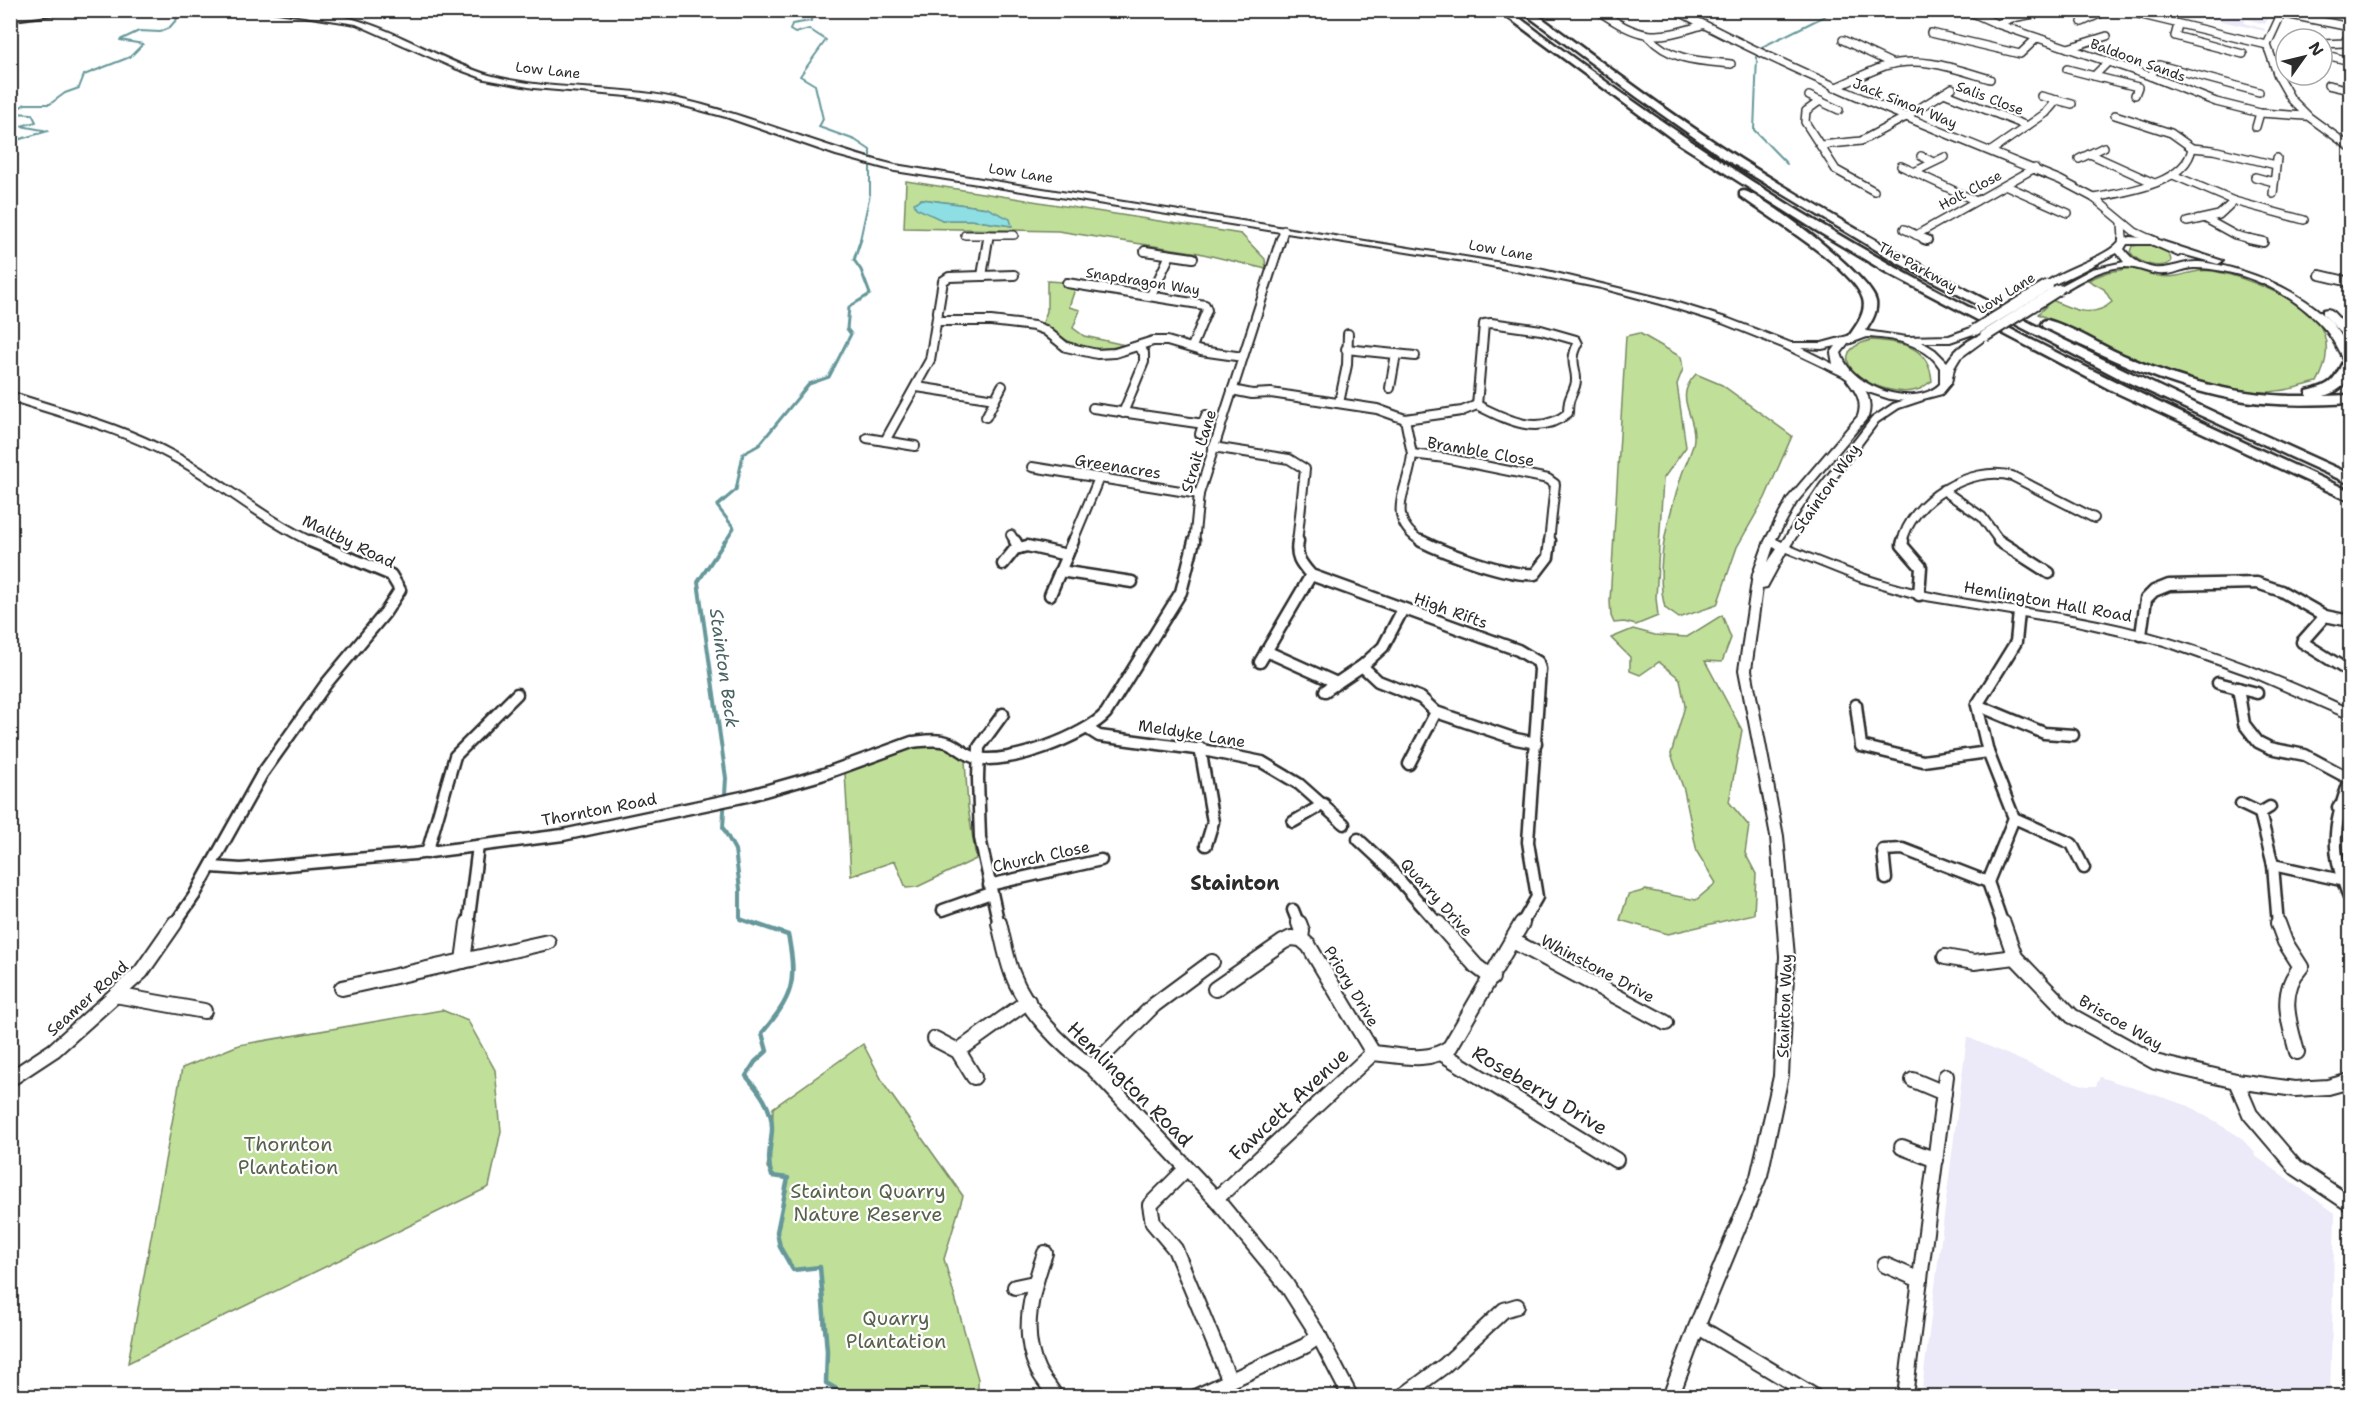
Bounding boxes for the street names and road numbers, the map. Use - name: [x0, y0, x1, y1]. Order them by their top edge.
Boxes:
- street label: Baldoon Sands: [2088, 34, 2188, 86]
- street label: Low Lane: [515, 58, 581, 82]
- street label: Jack Simon Way: [1850, 74, 1960, 132]
- street label: Salis Close: [1954, 77, 2027, 119]
- street label: Low Lane: [987, 159, 1055, 187]
- street label: Holt Close: [1935, 166, 2005, 214]
- street label: Low Lane: [1467, 235, 1535, 265]
- street label: The Parkway: [1875, 238, 1961, 296]
- street label: Snapdragon Way: [1085, 263, 1201, 299]
- street label: Low Lane: [1974, 268, 2039, 318]
- street label: Strait Lane: [1176, 407, 1221, 495]
- street label: Bramble Close: [1426, 432, 1536, 471]
- street label: Stainton Way: [1788, 440, 1865, 537]
- street label: Greenacres: [1073, 449, 1163, 484]
- street label: Maltby Road: [299, 510, 399, 573]
- street label: Hemlington Hall Road: [1962, 576, 2134, 627]
- street label: High Rifts: [1411, 587, 1491, 634]
- street label: Meldyke Lane: [1137, 715, 1247, 752]
- street label: Thornton Road: [540, 788, 658, 831]
- street label: Church Close: [991, 836, 1092, 877]
- street label: Quarry Drive: [1396, 854, 1477, 941]
- street label: Whinstone Drive: [1537, 930, 1658, 1007]
- street label: Priory Drive: [1319, 942, 1384, 1031]
- street label: Stainton Way: [1772, 954, 1797, 1058]
- street label: Seamer Road: [42, 956, 133, 1041]
- street label: Briscoe Way: [2075, 990, 2167, 1055]
- street label: Hemlington Road: [1062, 1016, 1199, 1153]
- street label: Roseberry Drive: [1467, 1039, 1613, 1141]
- street label: Fawcett Avenue: [1224, 1042, 1354, 1166]

